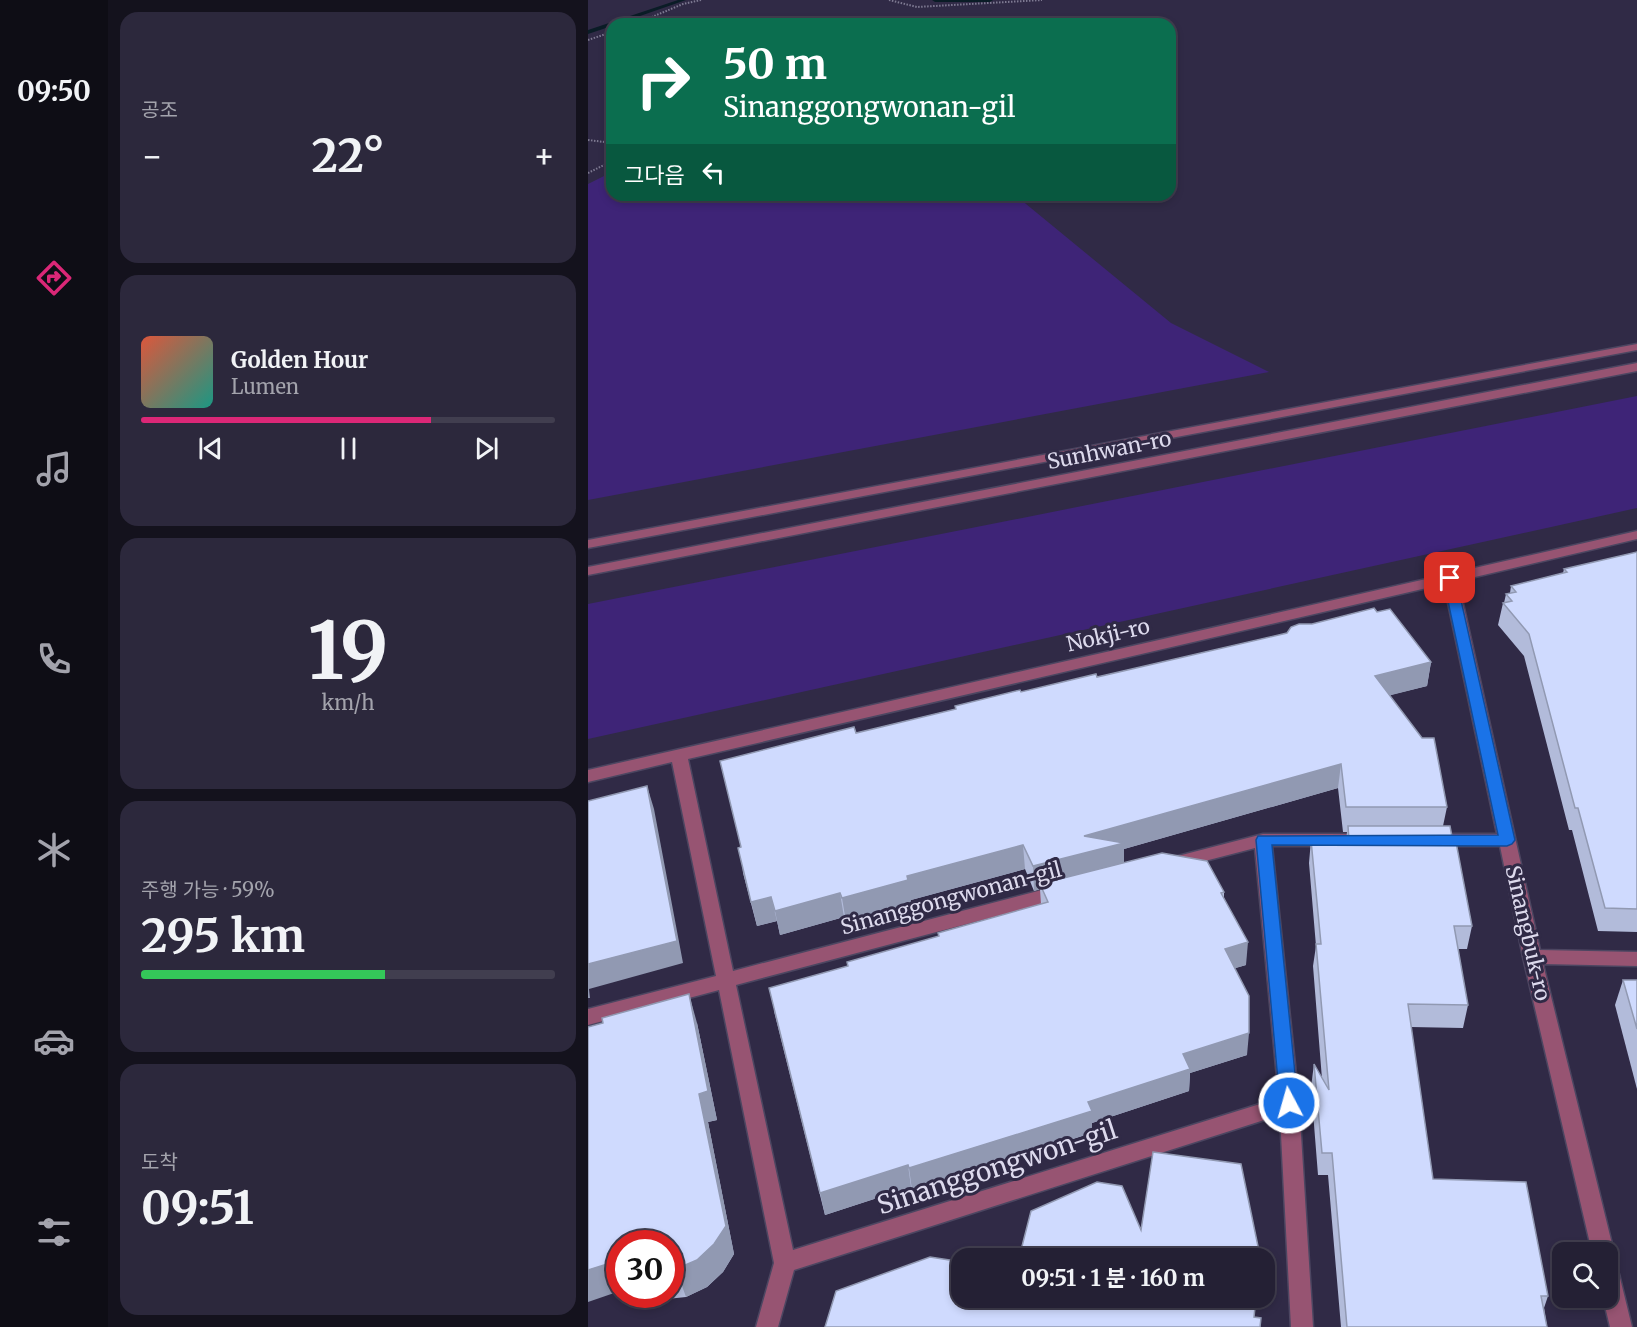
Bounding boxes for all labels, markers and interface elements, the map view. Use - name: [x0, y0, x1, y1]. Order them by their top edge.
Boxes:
- text: 50 m: [723, 38, 827, 90]
- icon: right: [624, 42, 702, 120]
- text: 09:50: [17, 74, 91, 108]
- text: Sinanggongwonan-gil: [723, 90, 1015, 124]
- text: 공조: [141, 97, 178, 122]
- text: 22°: [312, 128, 384, 184]
- text: −: [141, 136, 163, 177]
- text: +: [533, 136, 555, 177]
- icon: left: [697, 156, 730, 189]
- text: 그다음: [624, 161, 685, 189]
- icon: directions: [33, 257, 75, 299]
- text: Golden Hour: [231, 346, 368, 374]
- text: Lumen: [231, 374, 299, 399]
- street label: Sunhwan-ro: [1045, 425, 1173, 475]
- icon: previous: [194, 432, 227, 465]
- icon: pause: [332, 432, 365, 465]
- icon: next: [470, 432, 503, 465]
- icon: music: [33, 448, 75, 490]
- pin: [1424, 552, 1475, 603]
- icon: arrive: [1433, 561, 1466, 594]
- text: 19: [308, 602, 388, 700]
- street label: Nokji-ro: [1064, 612, 1152, 658]
- icon: phone: [33, 638, 75, 680]
- text: km/h: [322, 690, 374, 715]
- icon: climate: [33, 829, 75, 871]
- street label: Sinanggongwonan-gil: [838, 855, 1065, 940]
- street label: Sinangbuk-ro: [1499, 863, 1557, 1003]
- text: 주행 가능 · 59%: [141, 877, 275, 902]
- text: 295 km: [141, 908, 305, 964]
- icon: car: [33, 1020, 75, 1062]
- position arrow: [1257, 1071, 1321, 1135]
- street label: Sinanggongwon-gil: [873, 1113, 1121, 1221]
- text: 도착: [141, 1149, 178, 1174]
- text: 09:51: [141, 1180, 254, 1236]
- icon: filters: [33, 1211, 75, 1253]
- speed limit sign: 30: [606, 1230, 684, 1308]
- map controls: [1552, 1242, 1618, 1308]
- button: search: [1552, 1242, 1618, 1308]
- text: 09:51 · 1 분 · 160 m: [1021, 1264, 1205, 1292]

